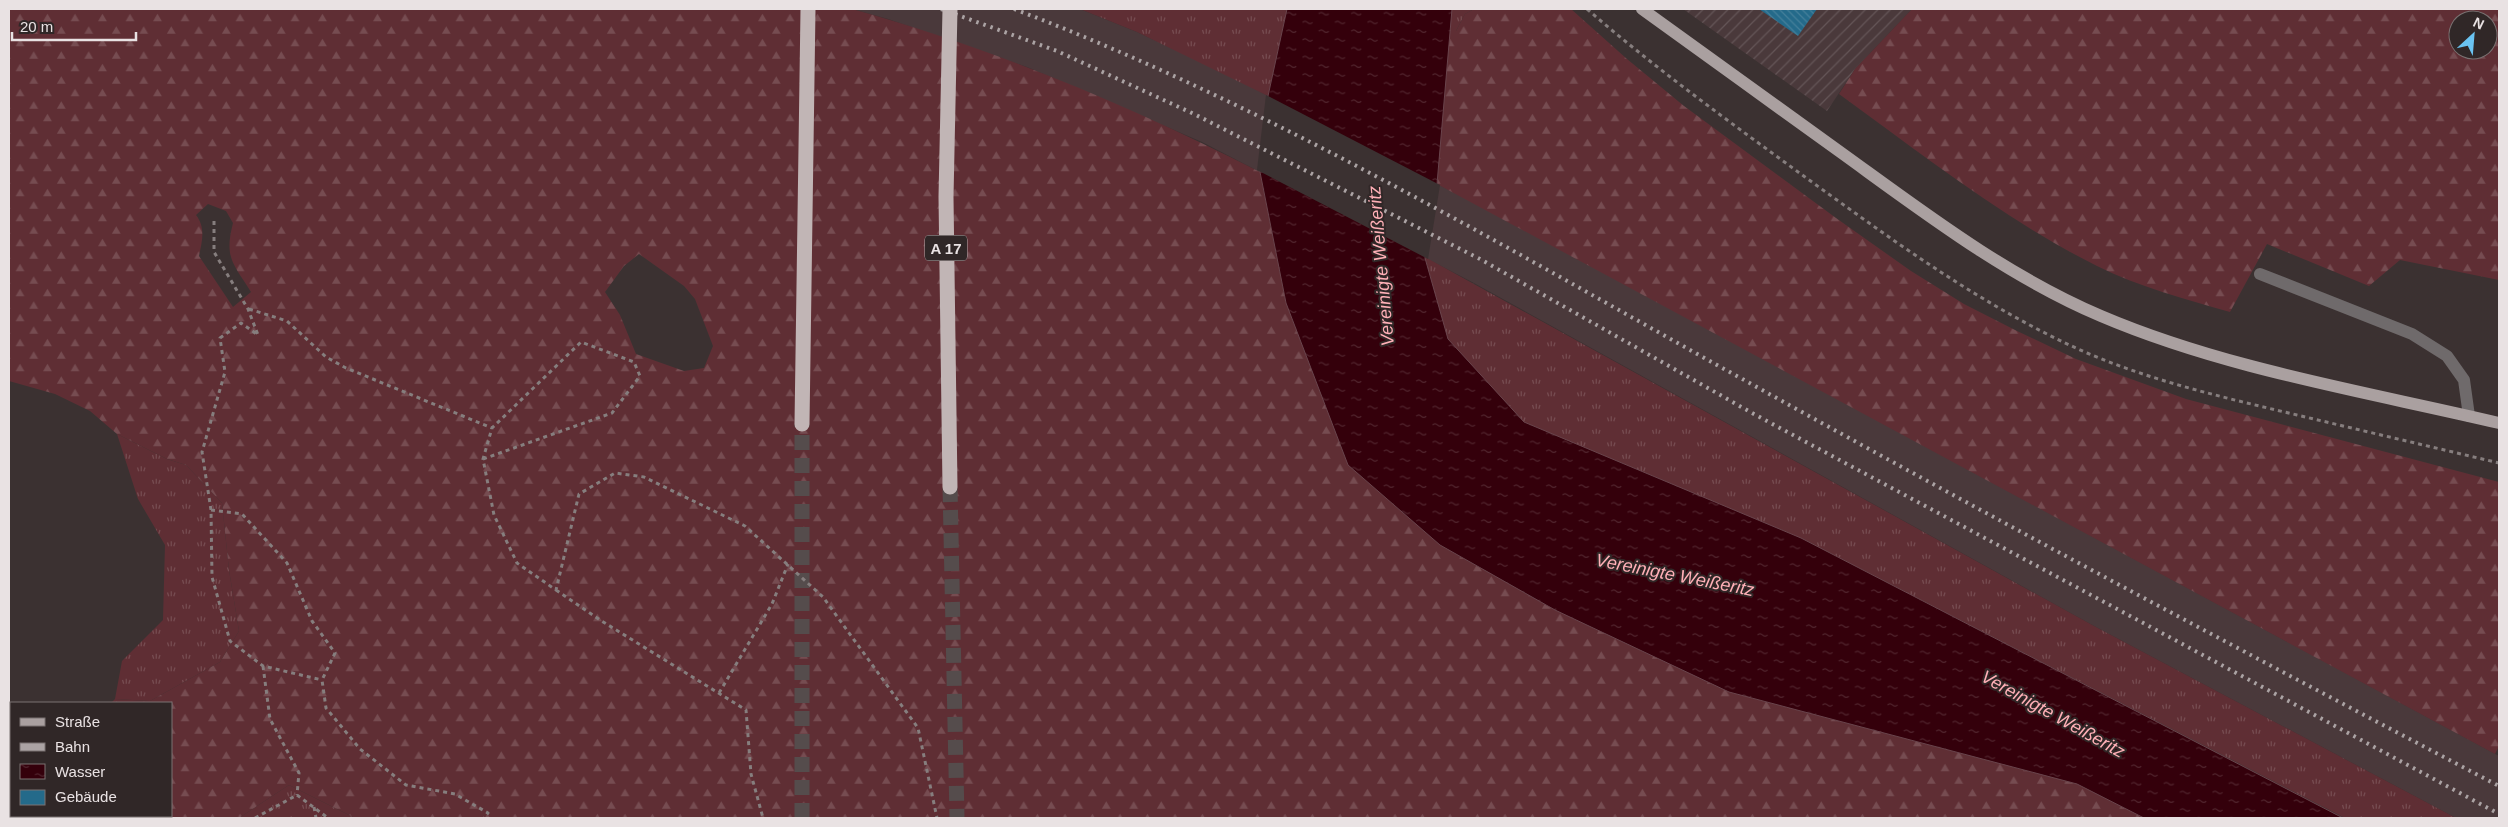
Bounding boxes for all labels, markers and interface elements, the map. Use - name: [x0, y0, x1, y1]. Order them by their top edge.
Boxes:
- scale bar: [12, 10, 136, 42]
- north arrow: [2448, 10, 2498, 60]
- text: N: [2471, 14, 2487, 33]
- text: 20 m: [20, 18, 53, 35]
- water label: Vereinigte Weißeritz: [1364, 185, 1398, 347]
- road number: A 17: [925, 236, 967, 260]
- water label: Vereinigte Weißeritz: [1594, 550, 1756, 600]
- water label: Vereinigte Weißeritz: [1978, 666, 2128, 762]
- legend: [10, 702, 172, 817]
- text: Straße: [55, 713, 100, 730]
- text: Bahn: [55, 738, 90, 755]
- text: Wasser: [55, 763, 105, 780]
- text: Gebäude: [55, 788, 117, 805]

